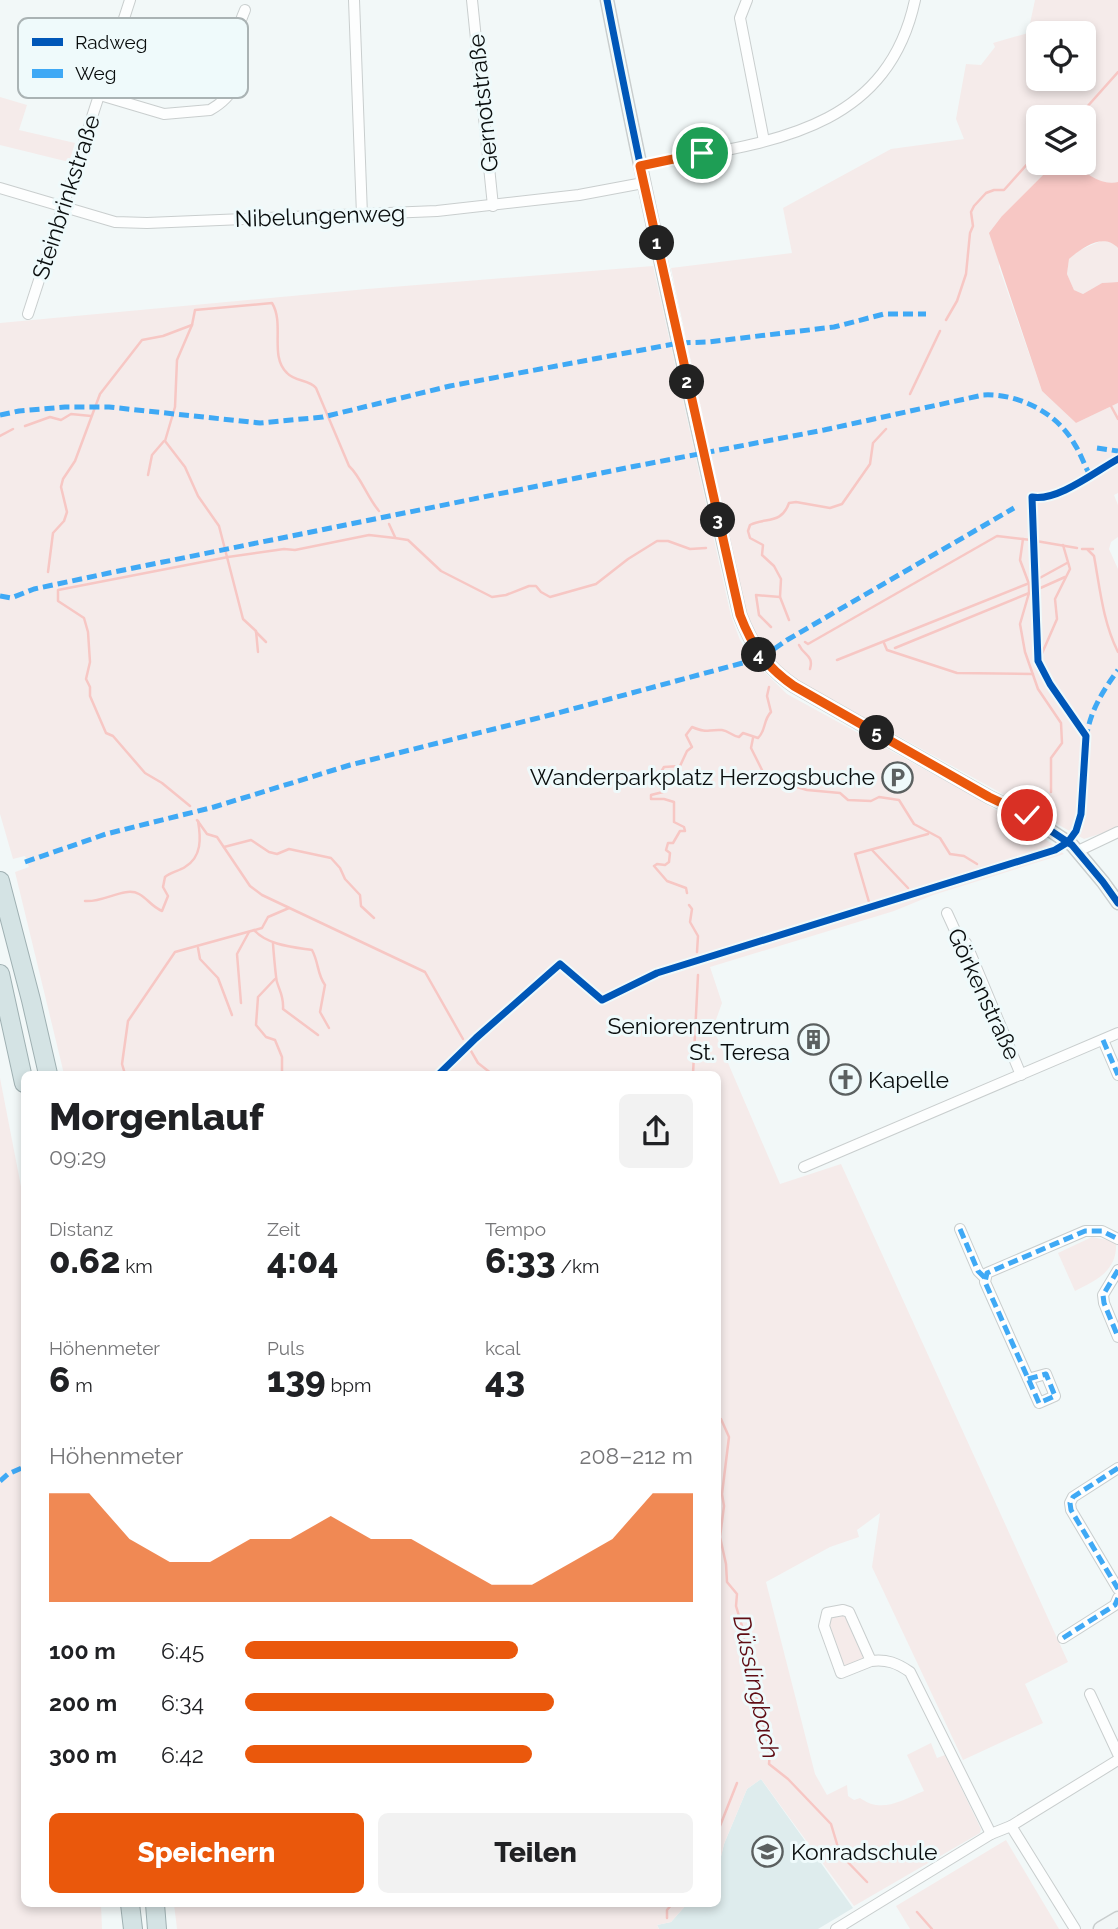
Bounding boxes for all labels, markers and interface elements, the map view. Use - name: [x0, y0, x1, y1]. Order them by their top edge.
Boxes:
- legend: [18, 18, 248, 98]
- map controls: [1026, 21, 1096, 175]
- button: locate: [1026, 21, 1096, 91]
- text: Radweg: [75, 31, 147, 53]
- street label: Gernotstraße: [462, 33, 503, 173]
- text: Weg: [75, 62, 117, 84]
- button: layers: [1026, 105, 1096, 175]
- street label: Steinbrinkstraße: [26, 111, 105, 283]
- pin: [672, 123, 732, 183]
- icon: arrive: [683, 134, 721, 172]
- street label: Nibelungenweg: [234, 199, 406, 232]
- pin: 1: [640, 226, 674, 260]
- text: 1: [652, 231, 661, 253]
- pin: 2: [670, 364, 704, 400]
- text: 2: [681, 370, 692, 392]
- pin: 3: [700, 503, 736, 538]
- text: 3: [712, 508, 723, 530]
- pin: 4: [742, 638, 776, 672]
- text: 4: [753, 643, 764, 665]
- pin: 5: [860, 716, 894, 750]
- text: 5: [871, 721, 882, 743]
- parking icon: Wanderparkplatz Herzogsbuche: [881, 760, 915, 794]
- place label: Wanderparkplatz Herzogsbuche: [530, 763, 875, 790]
- pin: [997, 785, 1057, 845]
- icon: check: [1008, 796, 1046, 834]
- street label: Görkenstraße: [942, 924, 1027, 1064]
- place label: Seniorenzentrum St. Teresa: [607, 1012, 790, 1065]
- building icon: Seniorenzentrum St. Teresa: [796, 1022, 830, 1056]
- church icon: Kapelle: [828, 1063, 862, 1097]
- place label: Kapelle: [868, 1066, 949, 1093]
- text: Morgenlauf: [49, 1094, 264, 1139]
- button: share: [619, 1094, 693, 1168]
- text: 09:29: [49, 1143, 106, 1170]
- text: Distanz: [49, 1218, 113, 1240]
- text: Zeit: [267, 1218, 300, 1240]
- text: Tempo: [485, 1218, 546, 1240]
- text: 0.62: [49, 1240, 120, 1281]
- text: 4:04: [267, 1240, 339, 1281]
- text: 6:33: [485, 1240, 556, 1281]
- text: km: [120, 1255, 153, 1277]
- text: /km: [556, 1255, 600, 1277]
- text: Höhenmeter: [49, 1337, 160, 1359]
- text: Puls: [267, 1337, 304, 1359]
- text: kcal: [485, 1337, 521, 1359]
- text: 6: [49, 1359, 70, 1400]
- text: 139: [267, 1359, 326, 1400]
- text: 43: [485, 1359, 525, 1400]
- text: m: [70, 1374, 93, 1396]
- text: bpm: [326, 1374, 371, 1396]
- text: Höhenmeter: [49, 1442, 183, 1469]
- text: 208–212 m: [579, 1442, 693, 1469]
- water label: Düsslingbach: [727, 1612, 786, 1761]
- text: 100 m: [49, 1637, 116, 1664]
- text: 6:45: [161, 1637, 204, 1664]
- text: 200 m: [49, 1689, 117, 1716]
- text: 6:34: [161, 1689, 204, 1716]
- text: 300 m: [49, 1741, 117, 1768]
- text: 6:42: [161, 1741, 204, 1768]
- button: Speichern: [49, 1813, 364, 1893]
- button: Teilen: [378, 1813, 693, 1893]
- school or university icon: Konradschule: [751, 1835, 785, 1869]
- place label: Konradschule: [791, 1838, 938, 1865]

